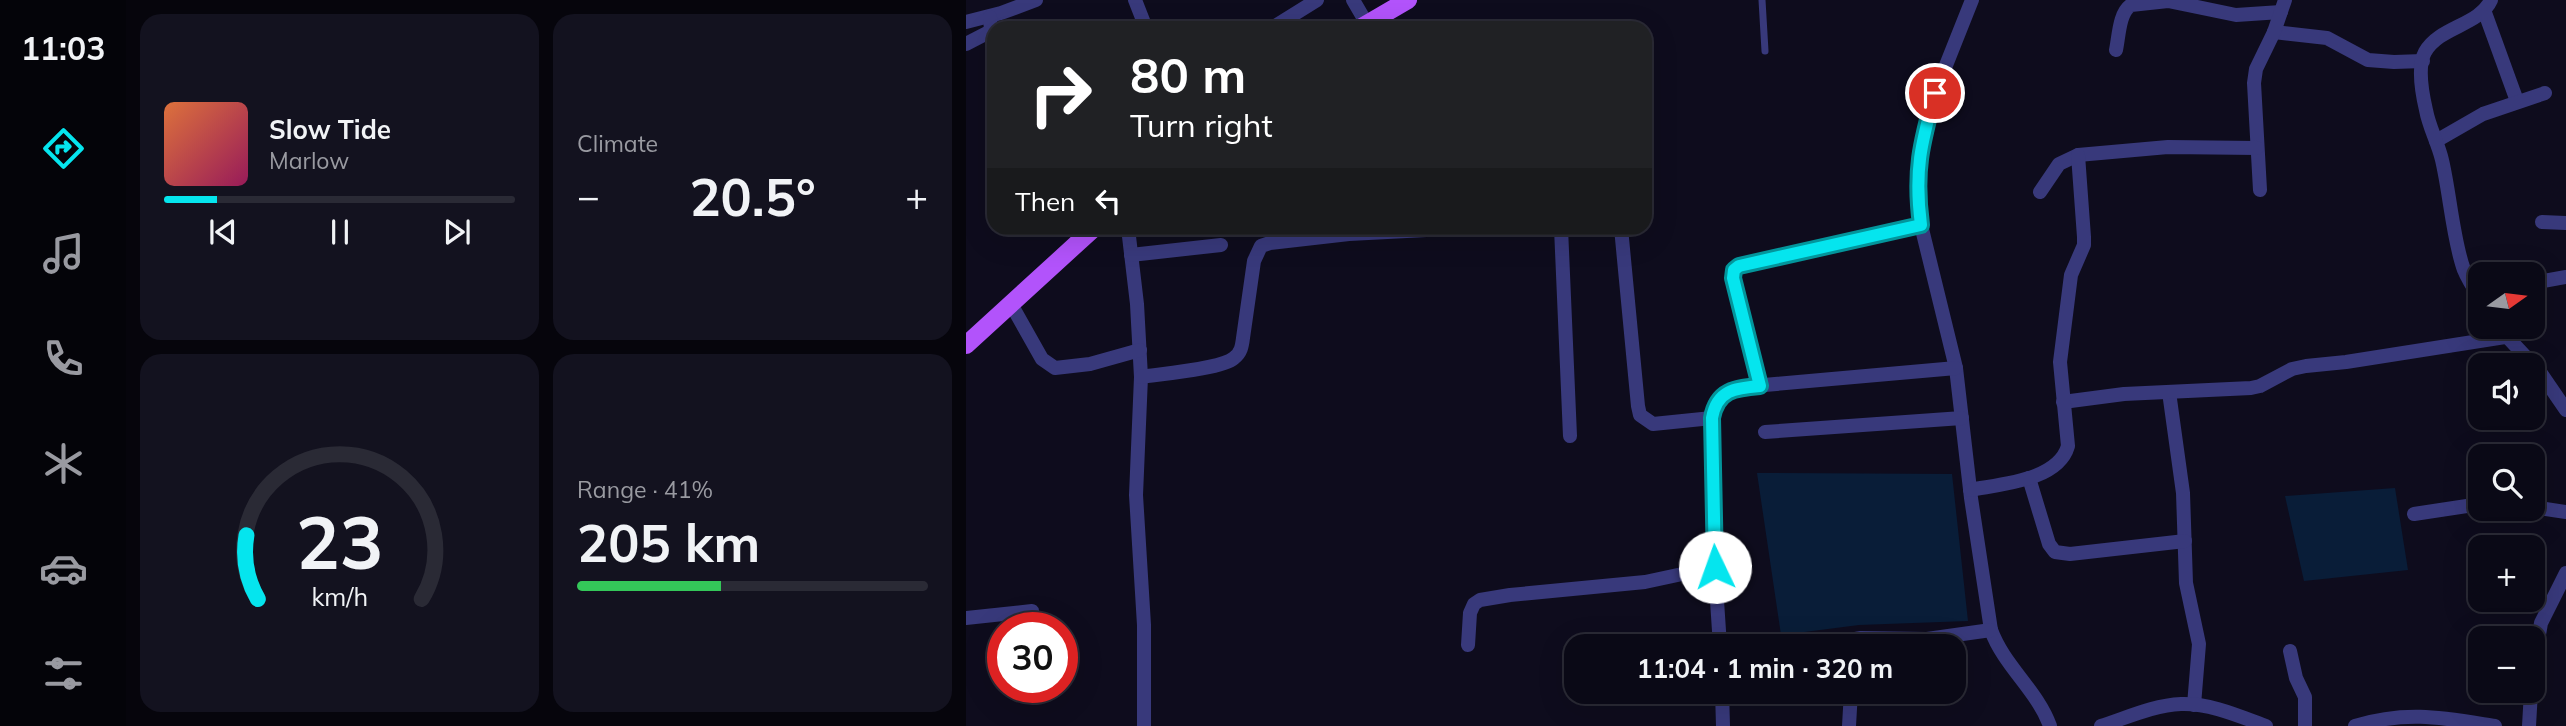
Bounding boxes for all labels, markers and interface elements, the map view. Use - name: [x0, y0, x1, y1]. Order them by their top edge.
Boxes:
- text: 11:03: [21, 28, 105, 68]
- text: 80 m: [1130, 44, 1246, 105]
- icon: right: [1015, 49, 1106, 140]
- pin: [1905, 63, 1965, 123]
- icon: arrive: [1916, 74, 1954, 112]
- text: Turn right: [1130, 105, 1273, 145]
- text: Slow Tide: [269, 113, 391, 146]
- icon: directions: [39, 124, 88, 173]
- text: Climate: [577, 129, 658, 158]
- text: Marlow: [269, 146, 349, 175]
- text: 20.5°: [689, 164, 816, 229]
- text: −: [577, 172, 600, 220]
- text: +: [905, 172, 928, 220]
- icon: left: [1089, 182, 1127, 220]
- text: Then: [1015, 185, 1075, 218]
- icon: previous: [204, 213, 242, 251]
- icon: pause: [321, 213, 359, 251]
- icon: next: [438, 213, 476, 251]
- icon: music: [39, 229, 88, 278]
- north arrow: [2468, 262, 2544, 340]
- map controls: [2468, 262, 2545, 703]
- icon: phone: [39, 334, 88, 383]
- button: sound: [2468, 353, 2545, 430]
- icon: climate: [39, 439, 88, 488]
- button: search: [2468, 444, 2545, 521]
- text: Range · 41%: [577, 475, 713, 504]
- text: 23: [296, 496, 383, 587]
- text: 205 km: [577, 510, 760, 575]
- position arrow: [1678, 530, 1752, 604]
- button: +: [2468, 535, 2545, 612]
- icon: car: [39, 544, 88, 593]
- text: km/h: [311, 581, 368, 612]
- speed limit sign: 30: [987, 612, 1078, 703]
- button: −: [2468, 626, 2545, 703]
- icon: filters: [39, 649, 88, 698]
- text: 11:04 · 1 min · 320 m: [1637, 652, 1893, 685]

